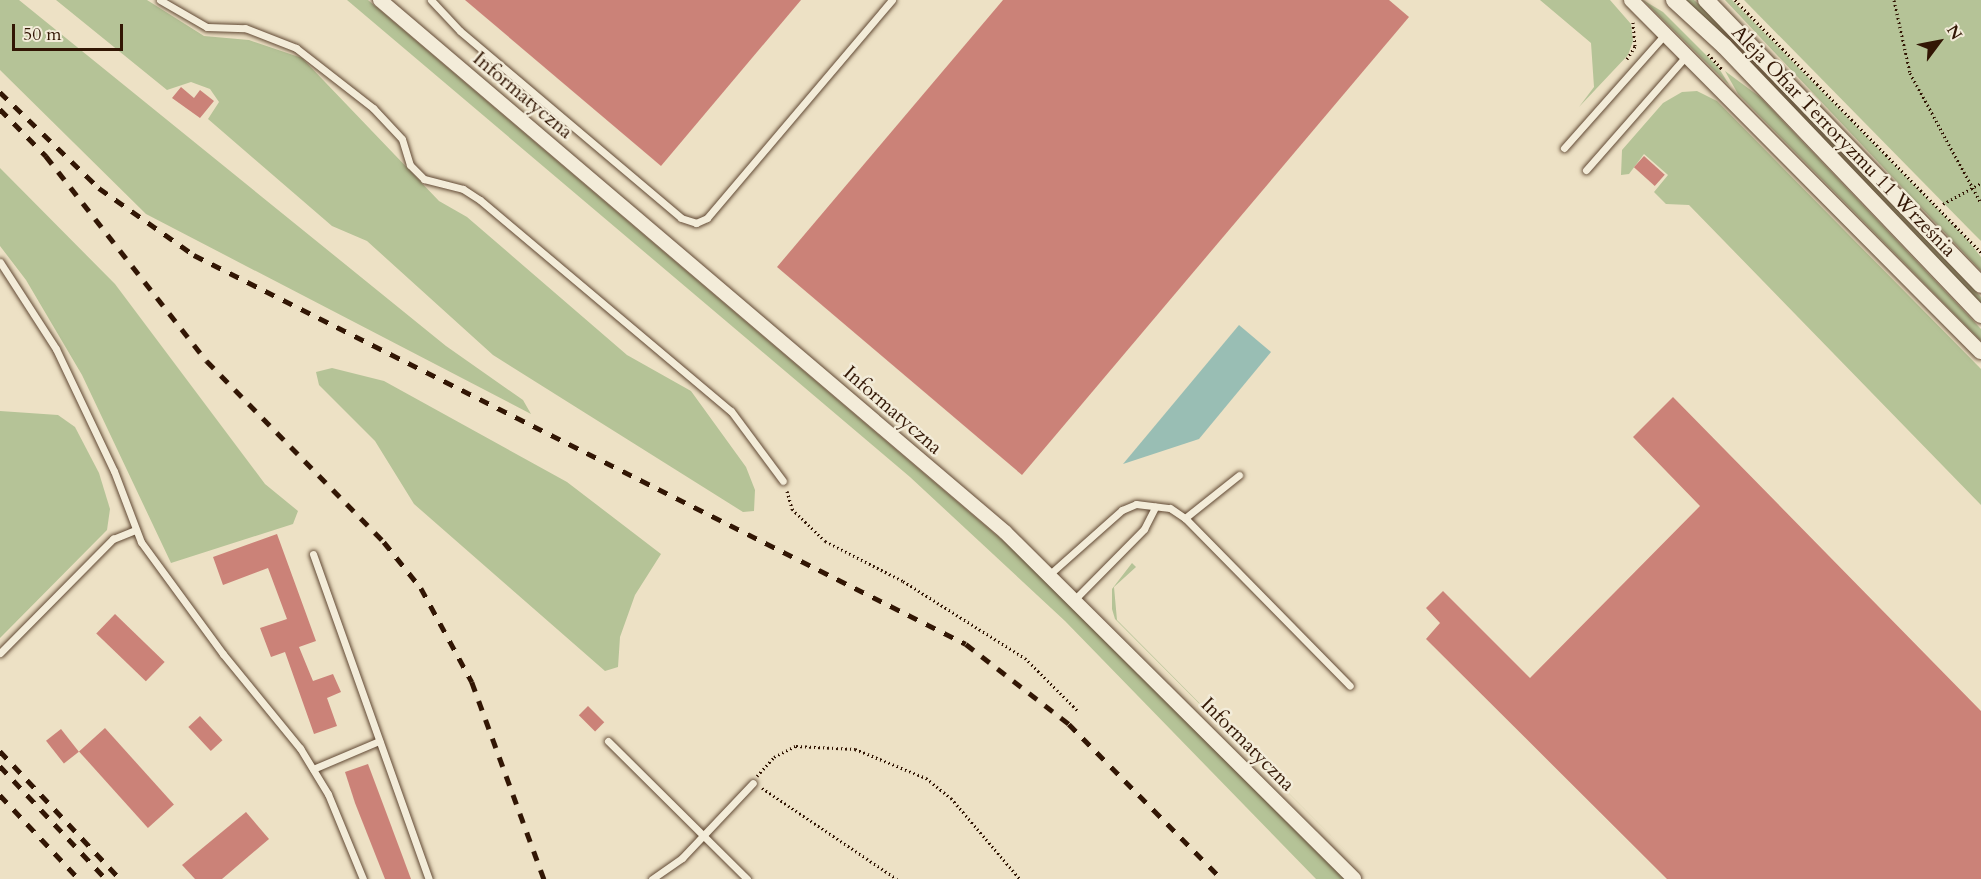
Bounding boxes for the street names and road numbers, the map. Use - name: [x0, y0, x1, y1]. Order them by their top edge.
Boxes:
- street label: Aleja Ofiar Terroryzmu 11 Września: [1727, 20, 1961, 262]
- street label: Informatyczna: [468, 46, 578, 144]
- street label: Informatyczna: [839, 361, 947, 459]
- street label: Informatyczna: [1196, 692, 1300, 796]

